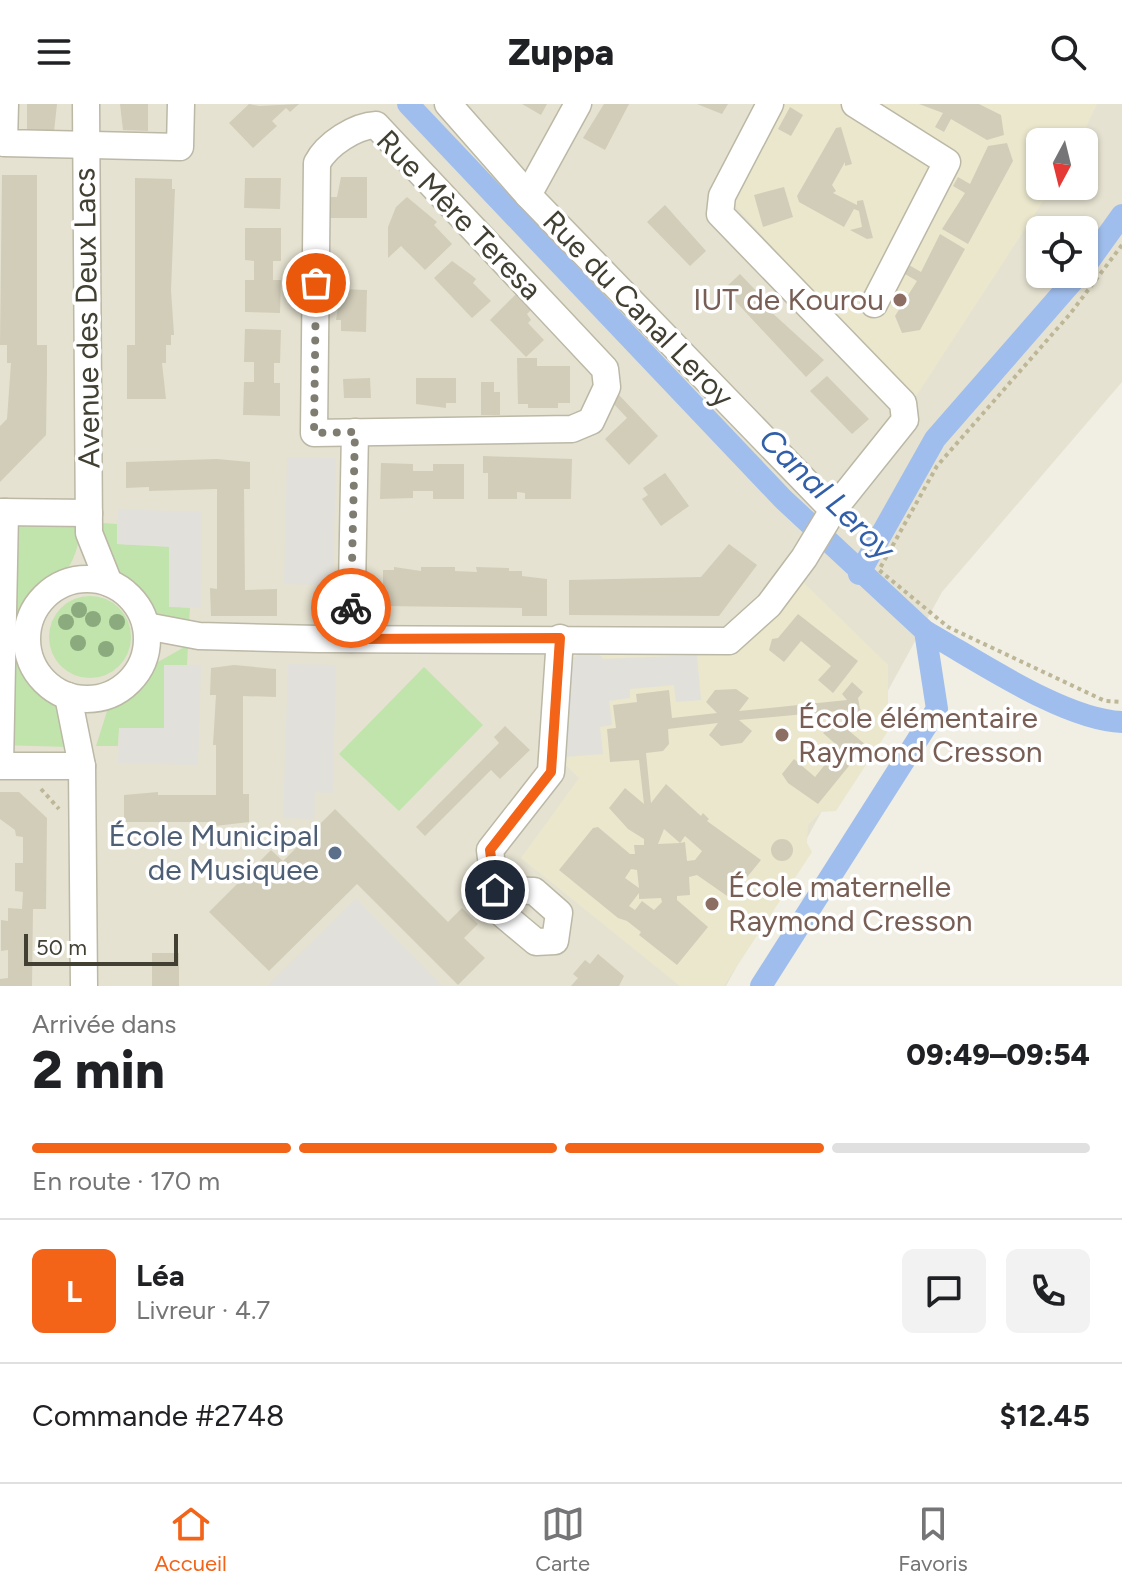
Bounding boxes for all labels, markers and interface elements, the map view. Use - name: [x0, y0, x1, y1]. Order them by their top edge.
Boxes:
- icon: menu: [32, 30, 76, 74]
- icon: search: [1046, 30, 1090, 74]
- text: Zuppa: [508, 31, 614, 74]
- street label: Rue Mère Teresa: [369, 122, 550, 307]
- north arrow: [1026, 128, 1098, 200]
- map controls: [1026, 128, 1098, 288]
- street label: Avenue des Deux Lacs: [65, 167, 108, 469]
- street label: Rue du Canal Leroy: [535, 203, 742, 415]
- button: locate: [1026, 216, 1098, 288]
- pin: [282, 249, 350, 317]
- icon: bag: [294, 261, 338, 305]
- place label: IUT de Kourou: [693, 281, 884, 318]
- marker: IUT de Kourou: [891, 291, 909, 309]
- water label: Canal Leroy: [751, 420, 903, 569]
- courier: [311, 568, 391, 648]
- icon: bike: [329, 586, 373, 630]
- place label: École élémentaire Raymond Cresson: [798, 699, 1043, 770]
- marker: École élémentaire Raymond Cresson: [773, 726, 791, 744]
- place label: École Municipal de Musiquee: [109, 817, 319, 888]
- marker: École Municipal de Musiquee: [326, 844, 344, 862]
- pin: [461, 856, 529, 924]
- icon: home: [473, 868, 517, 912]
- place label: École maternelle Raymond Cresson: [728, 868, 973, 939]
- marker: École maternelle Raymond Cresson: [703, 895, 721, 913]
- scale bar: [24, 930, 178, 966]
- text: 50 m: [36, 934, 87, 961]
- text: Arrivée dans: [32, 1008, 176, 1040]
- text: 09:49–09:54: [906, 1036, 1090, 1073]
- text: 2 min: [32, 1039, 165, 1101]
- text: En route · 170 m: [32, 1165, 220, 1197]
- button: chat: [902, 1249, 986, 1333]
- button: phone: [1006, 1249, 1090, 1333]
- text: Léa: [136, 1257, 185, 1294]
- text: L: [66, 1273, 82, 1310]
- text: Livreur · 4.7: [136, 1294, 270, 1326]
- text: Commande #2748: [32, 1397, 284, 1434]
- text: $12.45: [999, 1397, 1090, 1434]
- tab: Accueil: [154, 1502, 227, 1577]
- tab: Carte: [535, 1502, 590, 1577]
- tab: Favoris: [898, 1502, 968, 1577]

